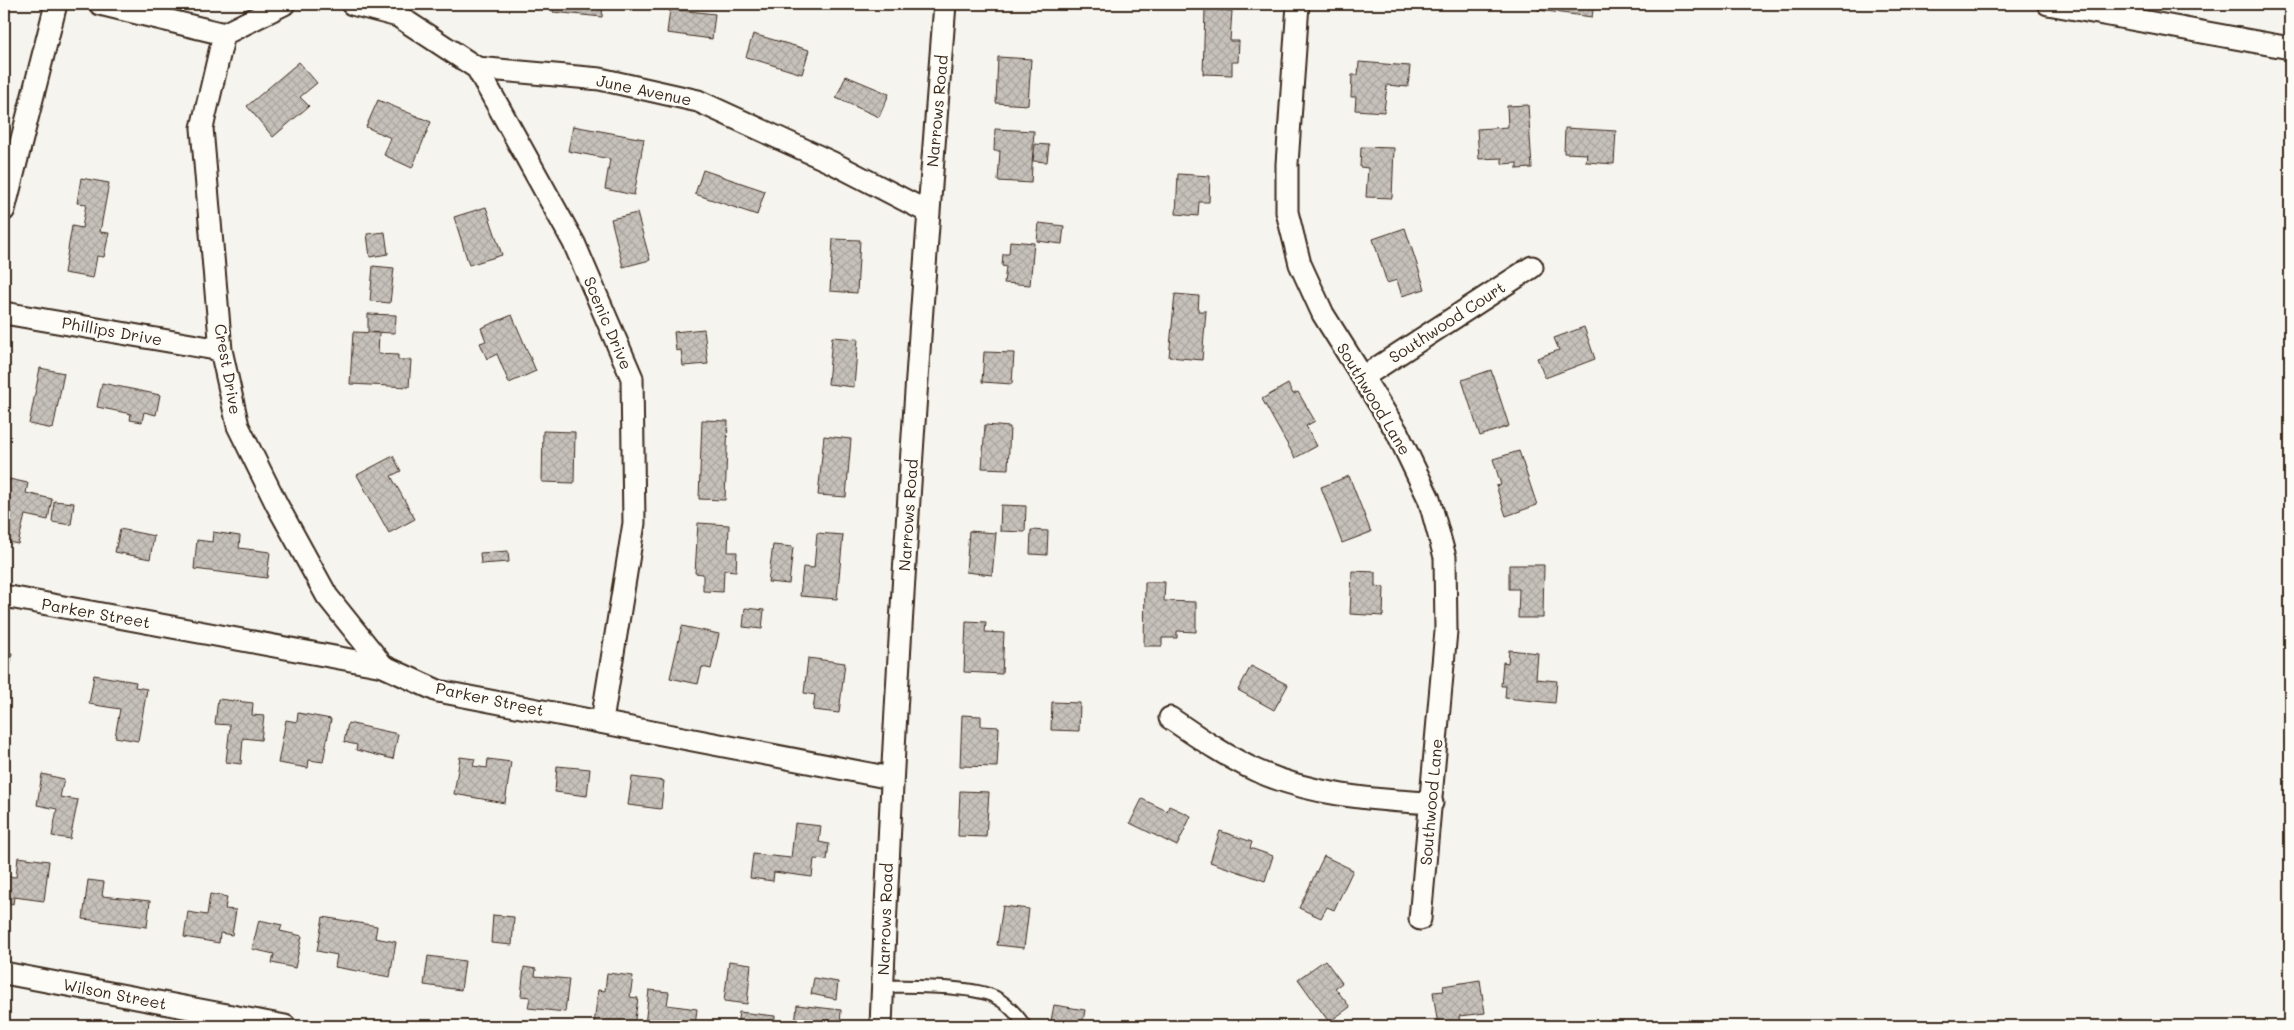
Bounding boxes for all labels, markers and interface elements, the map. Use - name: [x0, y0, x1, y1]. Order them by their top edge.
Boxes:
- street label: Narrows Road: [921, 54, 952, 168]
- street label: June Avenue: [595, 69, 694, 110]
- street label: Scenic Drive: [579, 273, 637, 372]
- street label: Southwood Court: [1385, 276, 1509, 367]
- street label: Phillips Drive: [60, 311, 164, 350]
- street label: Crest Drive: [210, 322, 247, 416]
- street label: Southwood Lane: [1333, 339, 1416, 459]
- street label: Narrows Road: [893, 458, 922, 572]
- street label: Parker Street: [40, 593, 152, 632]
- street label: Parker Street: [434, 677, 546, 720]
- street label: Southwood Lane: [1415, 738, 1447, 866]
- street label: Narrows Road: [872, 862, 897, 976]
- street label: Wilson Street: [61, 973, 169, 1014]

